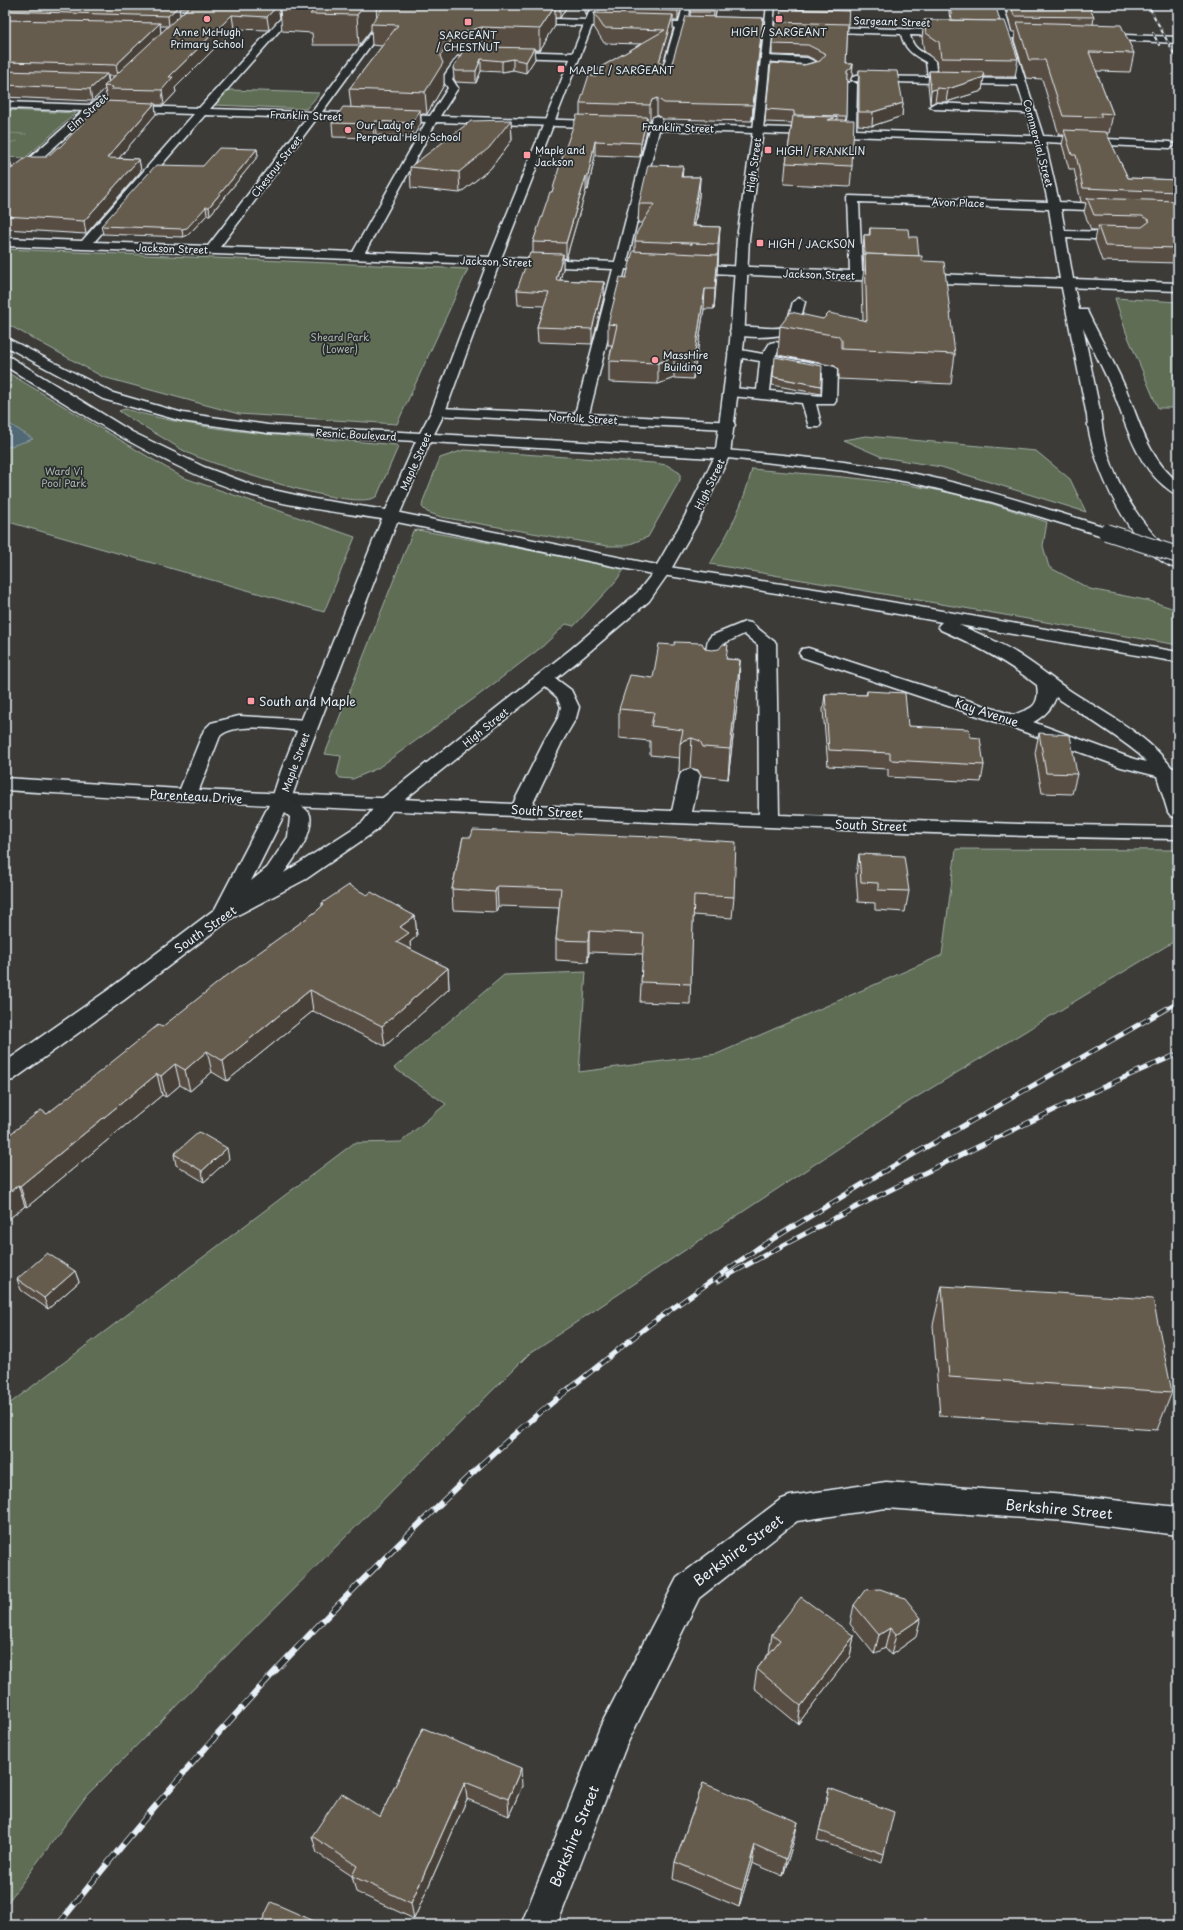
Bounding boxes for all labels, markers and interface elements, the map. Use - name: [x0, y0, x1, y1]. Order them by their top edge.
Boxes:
- street label: Sargeant Street: [853, 12, 931, 30]
- marker: Anne McHugh Primary School: [202, 14, 212, 24]
- marker: HIGH / SARGEANT: [774, 14, 784, 24]
- marker: SARGEANT / CHESTNUT: [463, 17, 473, 27]
- place label: Anne McHugh Primary School: [170, 24, 244, 51]
- place label: HIGH / SARGEANT: [731, 24, 827, 39]
- place label: SARGEANT / CHESTNUT: [436, 27, 500, 54]
- place label: MAPLE / SARGEANT: [569, 62, 674, 77]
- marker: MAPLE / SARGEANT: [556, 64, 566, 74]
- street label: Elm Street: [63, 89, 111, 135]
- street label: Commercial Street: [1020, 97, 1058, 189]
- street label: Franklin Street: [270, 106, 342, 124]
- place label: Our Lady of Perpetual Help School: [356, 117, 461, 144]
- street label: Franklin Street: [642, 118, 714, 136]
- marker: Our Lady of Perpetual Help School: [343, 125, 353, 135]
- street label: Chestnut Street: [247, 132, 305, 200]
- street label: High Street: [742, 137, 764, 193]
- place label: Maple and Jackson: [535, 142, 585, 169]
- place label: HIGH / FRANKLIN: [776, 143, 865, 158]
- marker: HIGH / FRANKLIN: [763, 145, 773, 155]
- marker: Maple and Jackson: [522, 150, 532, 160]
- street label: Avon Place: [931, 194, 985, 210]
- place label: HIGH / JACKSON: [768, 236, 855, 251]
- marker: HIGH / JACKSON: [755, 238, 765, 248]
- street label: Jackson Street: [136, 239, 208, 257]
- street label: Jackson Street: [460, 252, 532, 270]
- street label: Jackson Street: [783, 265, 855, 283]
- park label: Sheard Park (Lower): [311, 329, 369, 356]
- place label: MassHire Building: [663, 347, 708, 374]
- marker: MassHire Building: [650, 355, 660, 365]
- street label: Norfolk Street: [548, 409, 618, 427]
- street label: Resnic Boulevard: [315, 424, 397, 444]
- street label: Maple Street: [396, 430, 434, 492]
- street label: High Street: [690, 456, 728, 512]
- park label: Ward Vi Pool Park: [41, 463, 87, 490]
- place label: South and Maple: [259, 692, 356, 710]
- street label: Kay Avenue: [953, 693, 1022, 731]
- marker: South and Maple: [246, 696, 256, 706]
- street label: High Street: [459, 704, 511, 750]
- street label: Maple Street: [277, 730, 313, 794]
- street label: Parenteau Drive: [149, 785, 243, 807]
- street label: South Street: [511, 800, 584, 822]
- street label: South Street: [835, 815, 907, 835]
- street label: South Street: [170, 901, 240, 957]
- street label: Berkshire Street: [1004, 1494, 1114, 1524]
- street label: Berkshire Street: [689, 1509, 788, 1591]
- street label: Berkshire Street: [544, 1782, 604, 1890]

